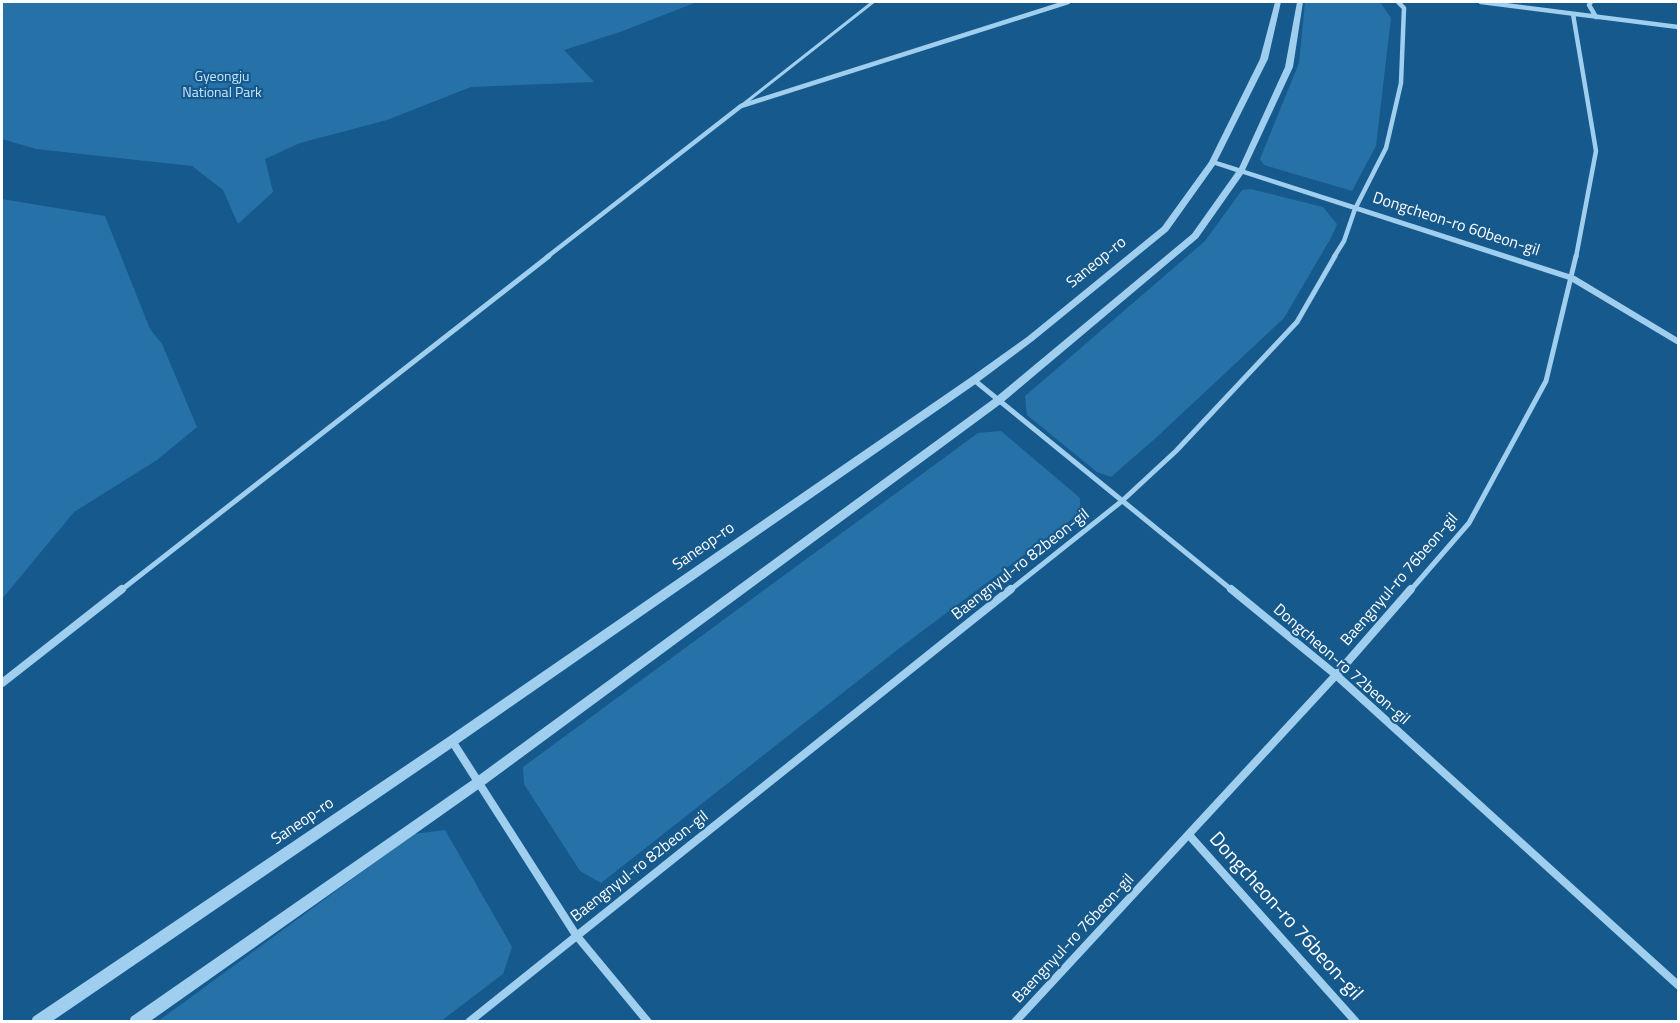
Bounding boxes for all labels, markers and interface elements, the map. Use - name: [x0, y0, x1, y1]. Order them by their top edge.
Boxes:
- park label: Gyeongju National Park: [182, 70, 262, 102]
- street label: Dongcheon-ro 60beon-gil: [1370, 189, 1542, 261]
- street label: Saneop-ro: [1063, 233, 1131, 293]
- street label: Baengnyul-ro 82beon-gil: [948, 505, 1094, 625]
- street label: Baengnyul-ro 76beon-gil: [1337, 510, 1463, 650]
- street label: Saneop-ro: [669, 519, 739, 575]
- street label: Dongcheon-ro 72beon-gil: [1269, 601, 1413, 729]
- street label: Saneop-ro: [268, 794, 338, 850]
- street label: Baengnyul-ro 82beon-gil: [567, 807, 713, 927]
- street label: Dongcheon-ro 76beon-gil: [1203, 828, 1367, 1006]
- street label: Baengnyul-ro 76beon-gil: [1009, 870, 1139, 1008]

